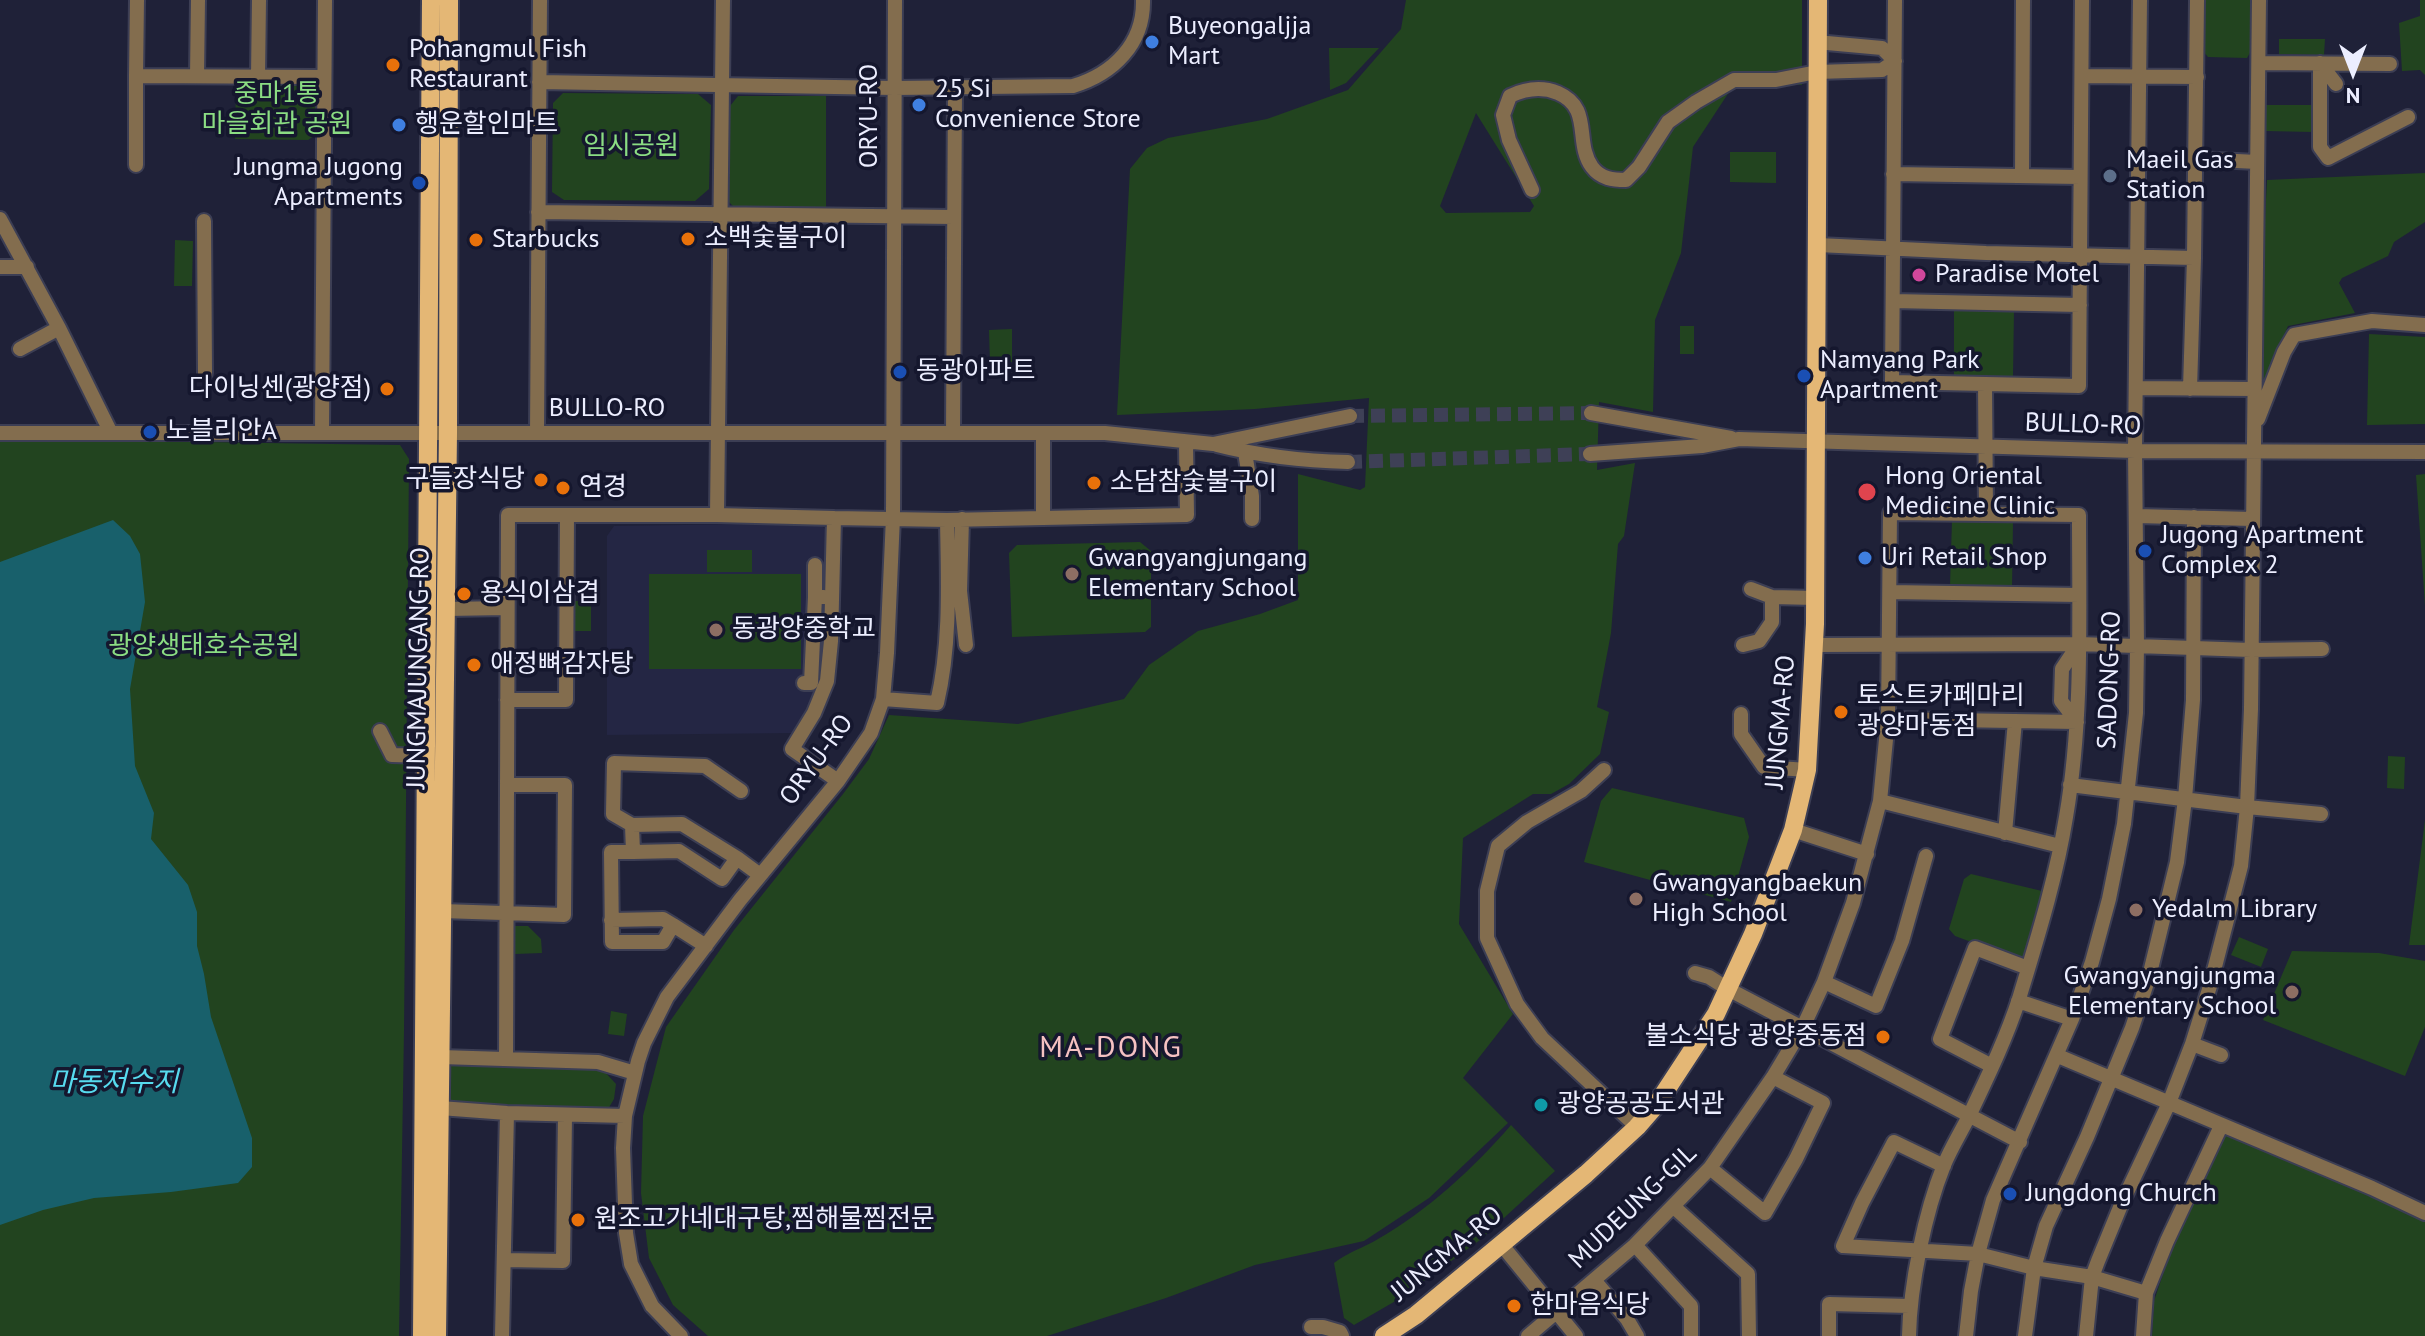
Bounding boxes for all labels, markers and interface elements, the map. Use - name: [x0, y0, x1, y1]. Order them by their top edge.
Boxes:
- place label: Buyeongaljja Mart: [1168, 11, 1311, 72]
- north arrow: [2313, 32, 2393, 112]
- marker: Buyeongaljja Mart: [1143, 33, 1161, 51]
- place label: Pohangmul Fish Restaurant: [409, 34, 587, 96]
- marker: Pohangmul Fish Restaurant: [384, 56, 402, 74]
- street label: ORYU-RO: [854, 64, 886, 168]
- place label: 25 Si Convenience Store: [935, 74, 1141, 136]
- park label: 중마1통 마을회관 공원: [202, 79, 352, 140]
- text: N: [2346, 82, 2360, 110]
- marker: 25 Si Convenience Store: [910, 96, 928, 114]
- place label: 행운할인마트: [415, 109, 559, 141]
- marker: 행운할인마트: [390, 116, 408, 134]
- park label: 임시공원: [583, 131, 679, 163]
- place label: Maeil Gas Station: [2126, 145, 2234, 206]
- place label: Jungma Jugong Apartments: [235, 152, 403, 214]
- marker: Maeil Gas Station: [2101, 167, 2119, 185]
- marker: Jungma Jugong Apartments: [410, 174, 428, 192]
- place label: 소백숯불구이: [704, 223, 848, 255]
- place label: Starbucks: [492, 224, 600, 256]
- marker: 소백숯불구이: [679, 230, 697, 248]
- marker: Starbucks: [467, 231, 485, 249]
- place label: Paradise Motel: [1935, 259, 2099, 291]
- marker: Paradise Motel: [1910, 266, 1928, 284]
- place label: Namyang Park Apartment: [1820, 345, 1979, 406]
- place label: 동광아파트: [916, 356, 1036, 388]
- marker: 동광아파트: [891, 363, 909, 381]
- marker: Namyang Park Apartment: [1795, 367, 1813, 385]
- place label: 다이닝센(광양점): [189, 373, 371, 405]
- marker: 다이닝센(광양점): [378, 380, 396, 398]
- street label: BULLO-RO: [549, 393, 665, 425]
- street label: BULLO-RO: [2024, 407, 2142, 443]
- place label: 노블리안A: [166, 416, 277, 448]
- marker: 노블리안A: [141, 423, 159, 441]
- place label: Hong Oriental Medicine Clinic: [1885, 461, 2055, 522]
- place label: 구들장식당: [405, 464, 525, 496]
- place label: 소담참숯불구이: [1110, 467, 1277, 499]
- marker: 구들장식당: [532, 471, 550, 489]
- place label: 연경: [579, 472, 627, 504]
- marker: 소담참숯불구이: [1085, 474, 1103, 492]
- marker: 연경: [554, 479, 572, 497]
- marker: Hong Oriental Medicine Clinic: [1856, 481, 1878, 503]
- place label: Jugong Apartment Complex 2: [2161, 520, 2364, 582]
- place label: Uri Retail Shop: [1881, 542, 2047, 574]
- marker: Jugong Apartment Complex 2: [2136, 542, 2154, 560]
- place label: Gwangyangjungang Elementary School: [1088, 543, 1308, 604]
- street label: JUNGMAJUNGANG-RO: [401, 547, 437, 789]
- marker: Uri Retail Shop: [1856, 549, 1874, 567]
- marker: Gwangyangjungang Elementary School: [1063, 565, 1081, 583]
- place label: 용식이삼겹: [480, 578, 600, 610]
- marker: 용식이삼겹: [455, 585, 473, 603]
- street label: SADONG-RO: [2092, 610, 2128, 750]
- place label: 동광양중학교: [732, 614, 876, 646]
- marker: 동광양중학교: [707, 621, 725, 639]
- park label: 광양생태호수공원: [108, 631, 300, 663]
- place label: 애정뼈감자탕: [490, 649, 634, 681]
- street label: JUNGMA-RO: [1760, 654, 1802, 790]
- marker: 애정뼈감자탕: [465, 656, 483, 674]
- place label: 토스트카페마리 광양마동점: [1857, 681, 2024, 742]
- marker: 토스트카페마리 광양마동점: [1832, 703, 1850, 721]
- street label: ORYU-RO: [774, 709, 860, 811]
- place label: Gwangyangbaekun High School: [1652, 868, 1862, 930]
- marker: Gwangyangbaekun High School: [1627, 890, 1645, 908]
- place label: Yedalm Library: [2152, 894, 2317, 926]
- marker: Yedalm Library: [2127, 901, 2145, 919]
- place label: Gwangyangjungma Elementary School: [2064, 961, 2276, 1022]
- marker: Gwangyangjungma Elementary School: [2283, 983, 2301, 1001]
- place label: 불소식당 광양중동점: [1645, 1021, 1867, 1053]
- marker: 불소식당 광양중동점: [1874, 1028, 1892, 1046]
- district label: MA-DONG: [1039, 1030, 1183, 1066]
- water label: 마동저수지: [50, 1066, 178, 1100]
- place label: 광양공공도서관: [1557, 1089, 1724, 1121]
- marker: 광양공공도서관: [1532, 1096, 1550, 1114]
- street label: MUDEUNG-GIL: [1563, 1138, 1703, 1276]
- place label: Jungdong Church: [2026, 1178, 2217, 1210]
- marker: Jungdong Church: [2001, 1185, 2019, 1203]
- street label: JUNGMA-RO: [1385, 1200, 1509, 1308]
- place label: 원조고가네대구탕,찜해물찜전문: [594, 1204, 935, 1236]
- marker: 원조고가네대구탕,찜해물찜전문: [569, 1211, 587, 1229]
- place label: 한마음식당: [1530, 1290, 1650, 1322]
- marker: 한마음식당: [1505, 1297, 1523, 1315]

